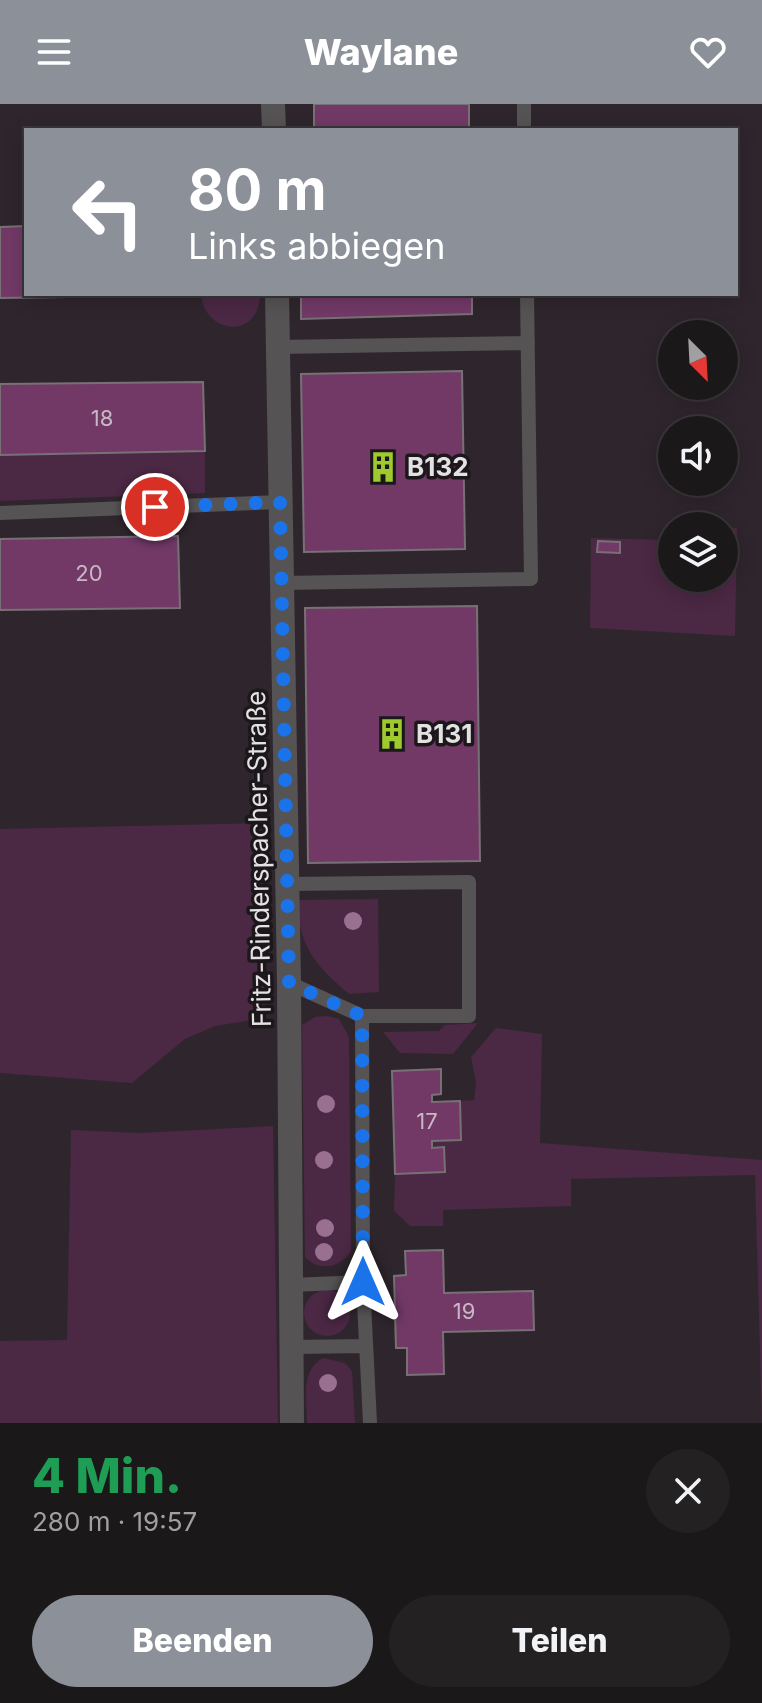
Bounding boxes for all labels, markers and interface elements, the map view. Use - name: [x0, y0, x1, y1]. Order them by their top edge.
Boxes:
- icon: menu: [32, 30, 76, 74]
- text: Waylane: [304, 30, 458, 74]
- icon: heart: [686, 30, 730, 74]
- text: 80 m: [188, 156, 327, 224]
- icon: left: [56, 160, 160, 264]
- text: Links abbiegen: [188, 224, 446, 268]
- north arrow: [658, 320, 738, 400]
- map controls: [658, 320, 738, 592]
- house number: 18: [91, 405, 113, 431]
- button: sound: [658, 416, 738, 496]
- building icon: B132: [366, 450, 400, 484]
- place label: B132: [407, 451, 469, 482]
- pin: [121, 473, 189, 541]
- icon: arrive: [133, 485, 177, 529]
- button: layers: [658, 512, 738, 592]
- house number: 20: [75, 560, 103, 586]
- street label: Fritz-Rinderspacher-Straße: [240, 691, 277, 1028]
- building icon: B131: [375, 717, 409, 751]
- place label: B131: [416, 718, 472, 749]
- house number: 17: [416, 1108, 438, 1134]
- position arrow: [321, 1240, 405, 1324]
- house number: 19: [453, 1298, 475, 1324]
- text: 4 Min.: [32, 1446, 182, 1505]
- button: close: [646, 1449, 730, 1533]
- text: 280 m · 19:57: [32, 1506, 197, 1537]
- button: Beenden: [32, 1595, 373, 1687]
- button: Teilen: [389, 1595, 730, 1687]

